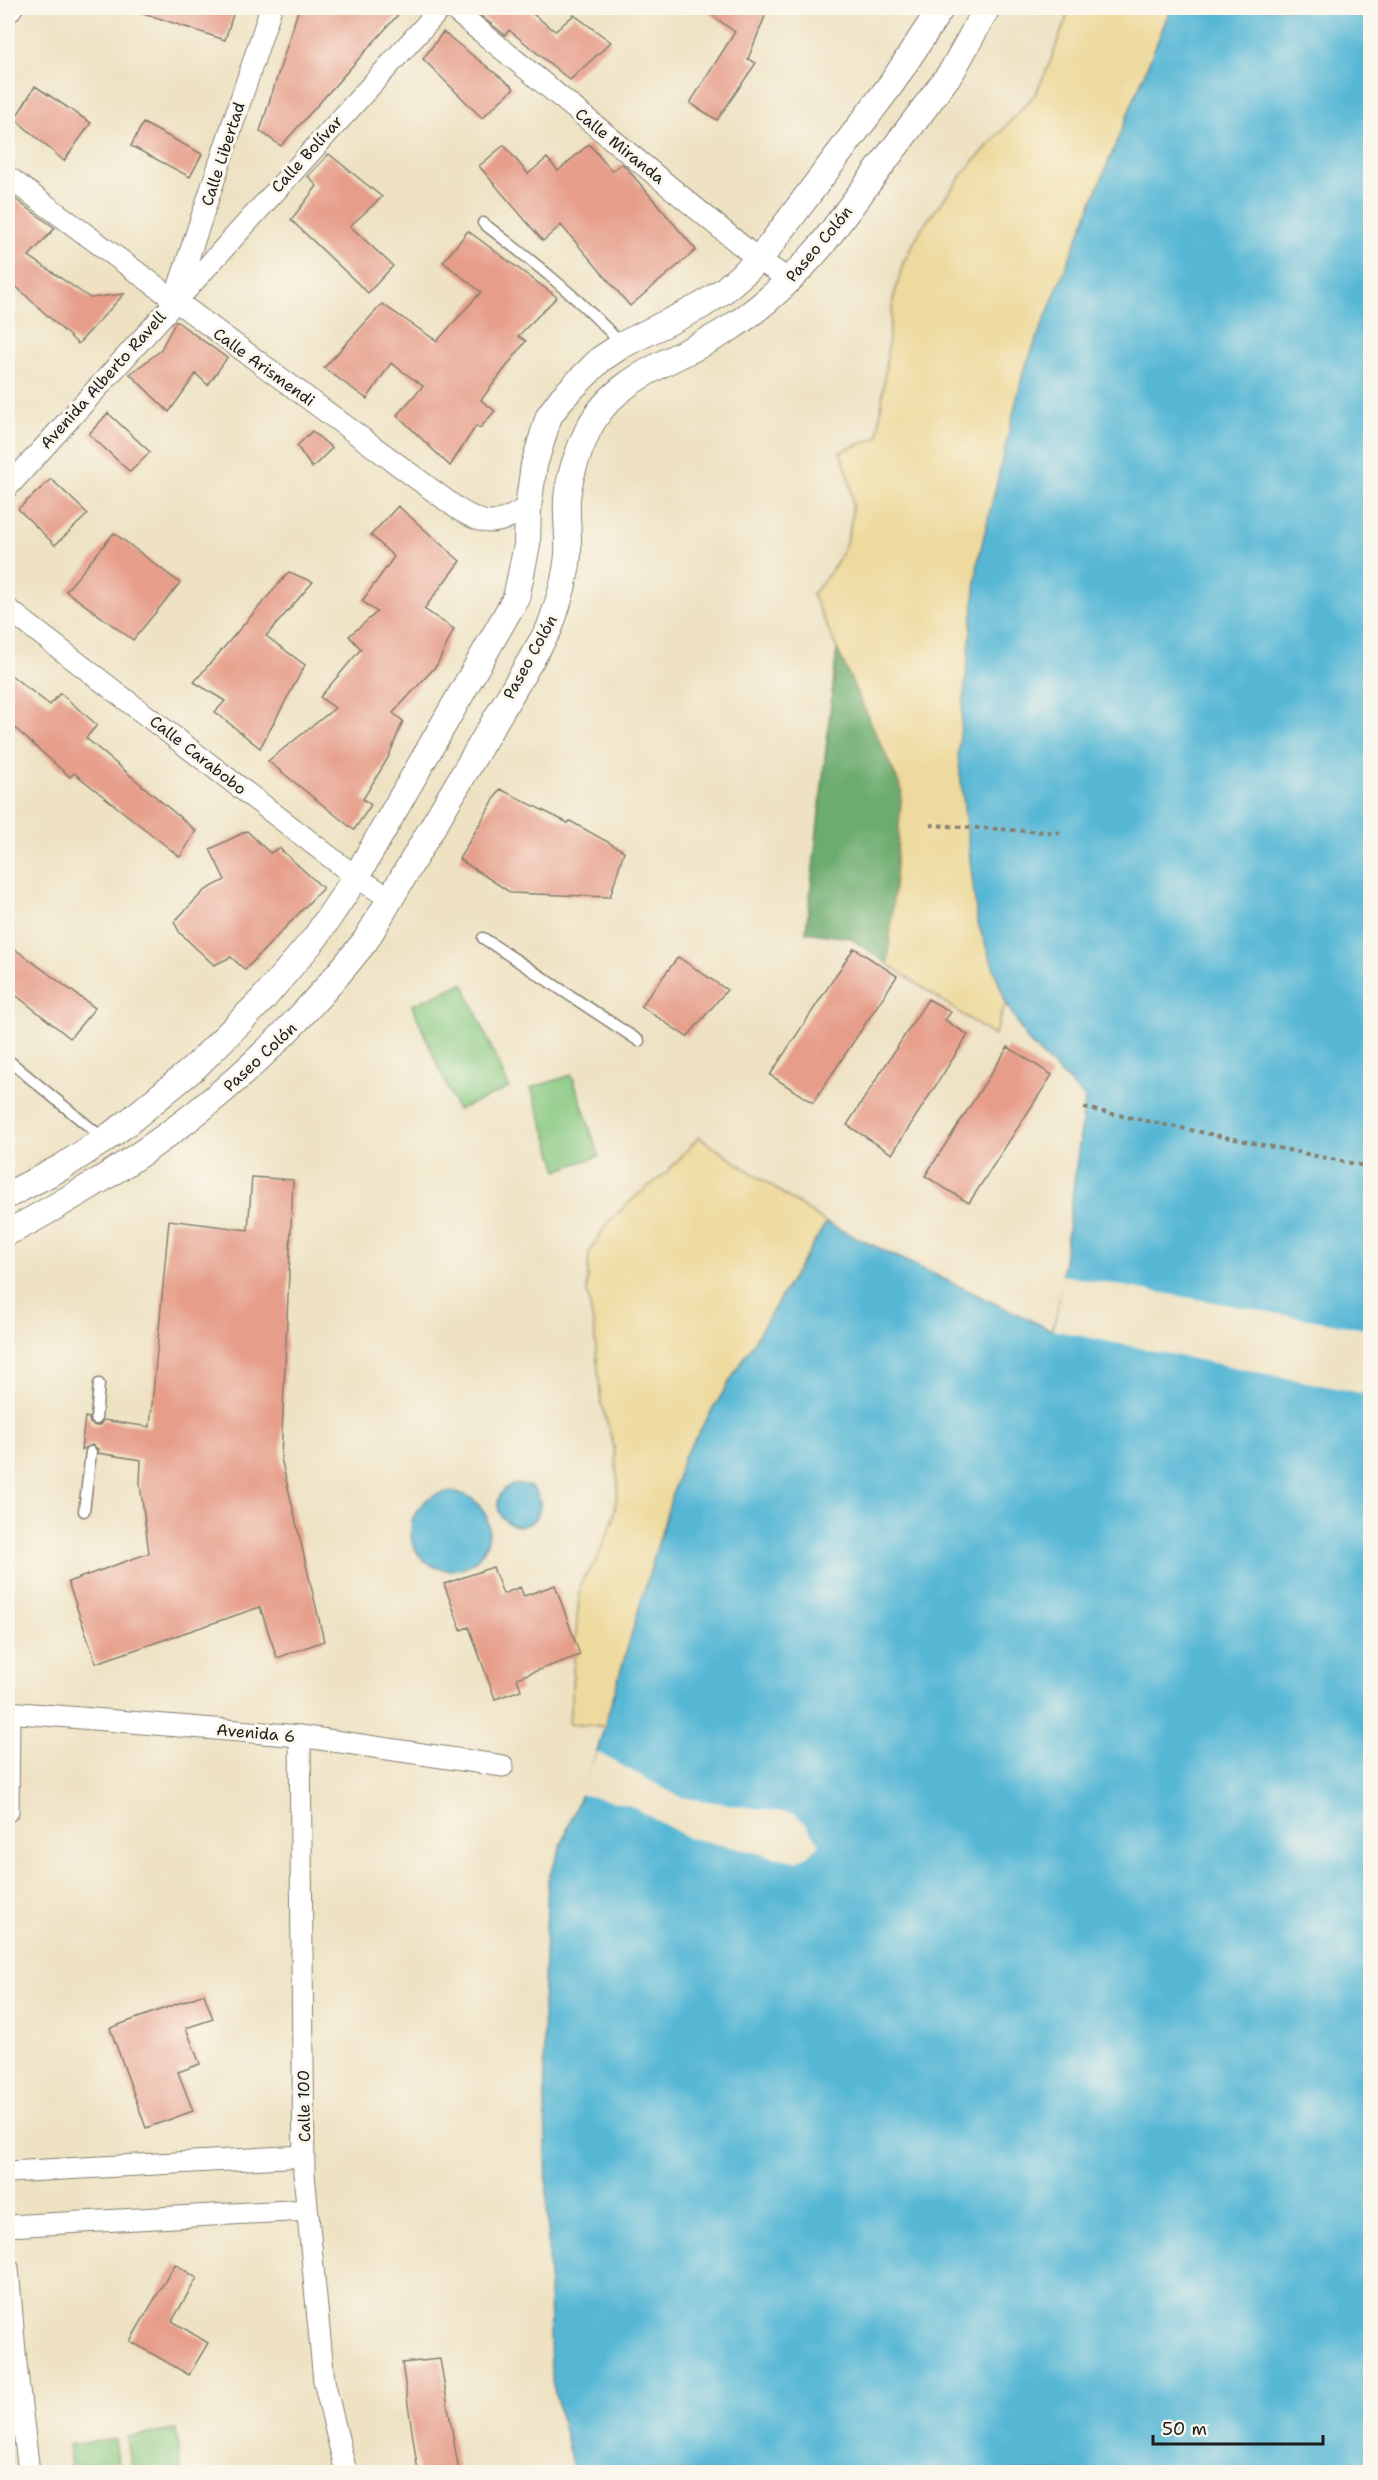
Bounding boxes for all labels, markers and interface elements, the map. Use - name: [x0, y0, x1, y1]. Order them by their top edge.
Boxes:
- street label: Calle Libertad: [196, 99, 250, 209]
- street label: Calle Miranda: [571, 103, 669, 189]
- street label: Calle Bolívar: [267, 111, 347, 197]
- street label: Paseo Colón: [781, 201, 857, 286]
- street label: Avenida Alberto Ravell: [36, 307, 171, 453]
- street label: Calle Arismendi: [209, 323, 319, 411]
- street label: Paseo Colón: [498, 611, 562, 703]
- street label: Calle Carabobo: [145, 711, 251, 799]
- street label: Paseo Colón: [219, 1017, 301, 1096]
- street label: Avenida 6: [216, 1719, 296, 1747]
- street label: Calle 100: [293, 2070, 315, 2142]
- scale bar: [1153, 2408, 1322, 2446]
- text: 50 m: [1162, 2417, 1207, 2441]

